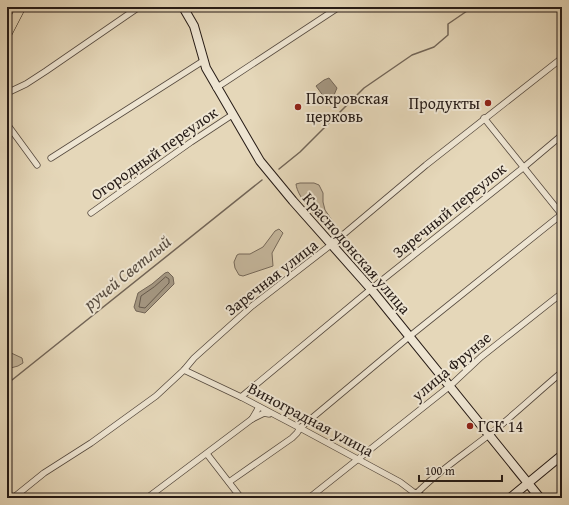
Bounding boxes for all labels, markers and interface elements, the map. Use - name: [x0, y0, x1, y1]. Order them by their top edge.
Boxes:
- place label: Покровская церковь: [306, 86, 389, 128]
- place label: Продукты: [409, 91, 480, 115]
- marker: Продукты: [483, 98, 493, 108]
- street label: Огородный переулок: [86, 100, 223, 206]
- marker: Покровская церковь: [293, 102, 303, 112]
- street label: Заречный переулок: [387, 156, 512, 263]
- street label: Краснодонская улица: [297, 187, 417, 320]
- water label: ручей Светлый: [77, 229, 176, 316]
- street label: Заречная улица: [219, 233, 323, 321]
- street label: улица Фрунзе: [405, 325, 496, 407]
- street label: Виноградная улица: [244, 376, 379, 463]
- place label: ГСК 14: [478, 414, 524, 438]
- marker: ГСК 14: [465, 421, 475, 431]
- scale bar: [419, 457, 502, 483]
- text: 100 m: [425, 462, 455, 479]

